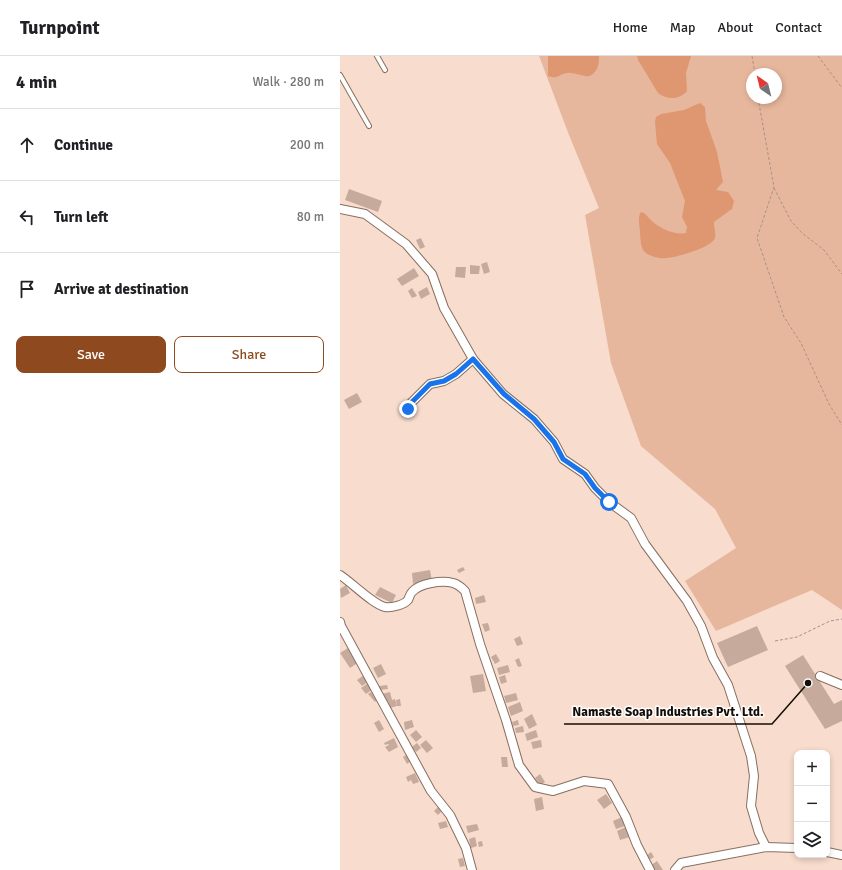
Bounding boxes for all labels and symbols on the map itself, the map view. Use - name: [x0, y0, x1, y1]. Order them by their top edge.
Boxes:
- north arrow: [746, 68, 782, 104]
- route end: [399, 400, 417, 418]
- route start: [600, 493, 618, 511]
- callout: Namaste Soap Industries Pvt. Ltd.: [564, 699, 772, 724]
- text: Namaste Soap Industries Pvt. Ltd.: [572, 704, 764, 720]

